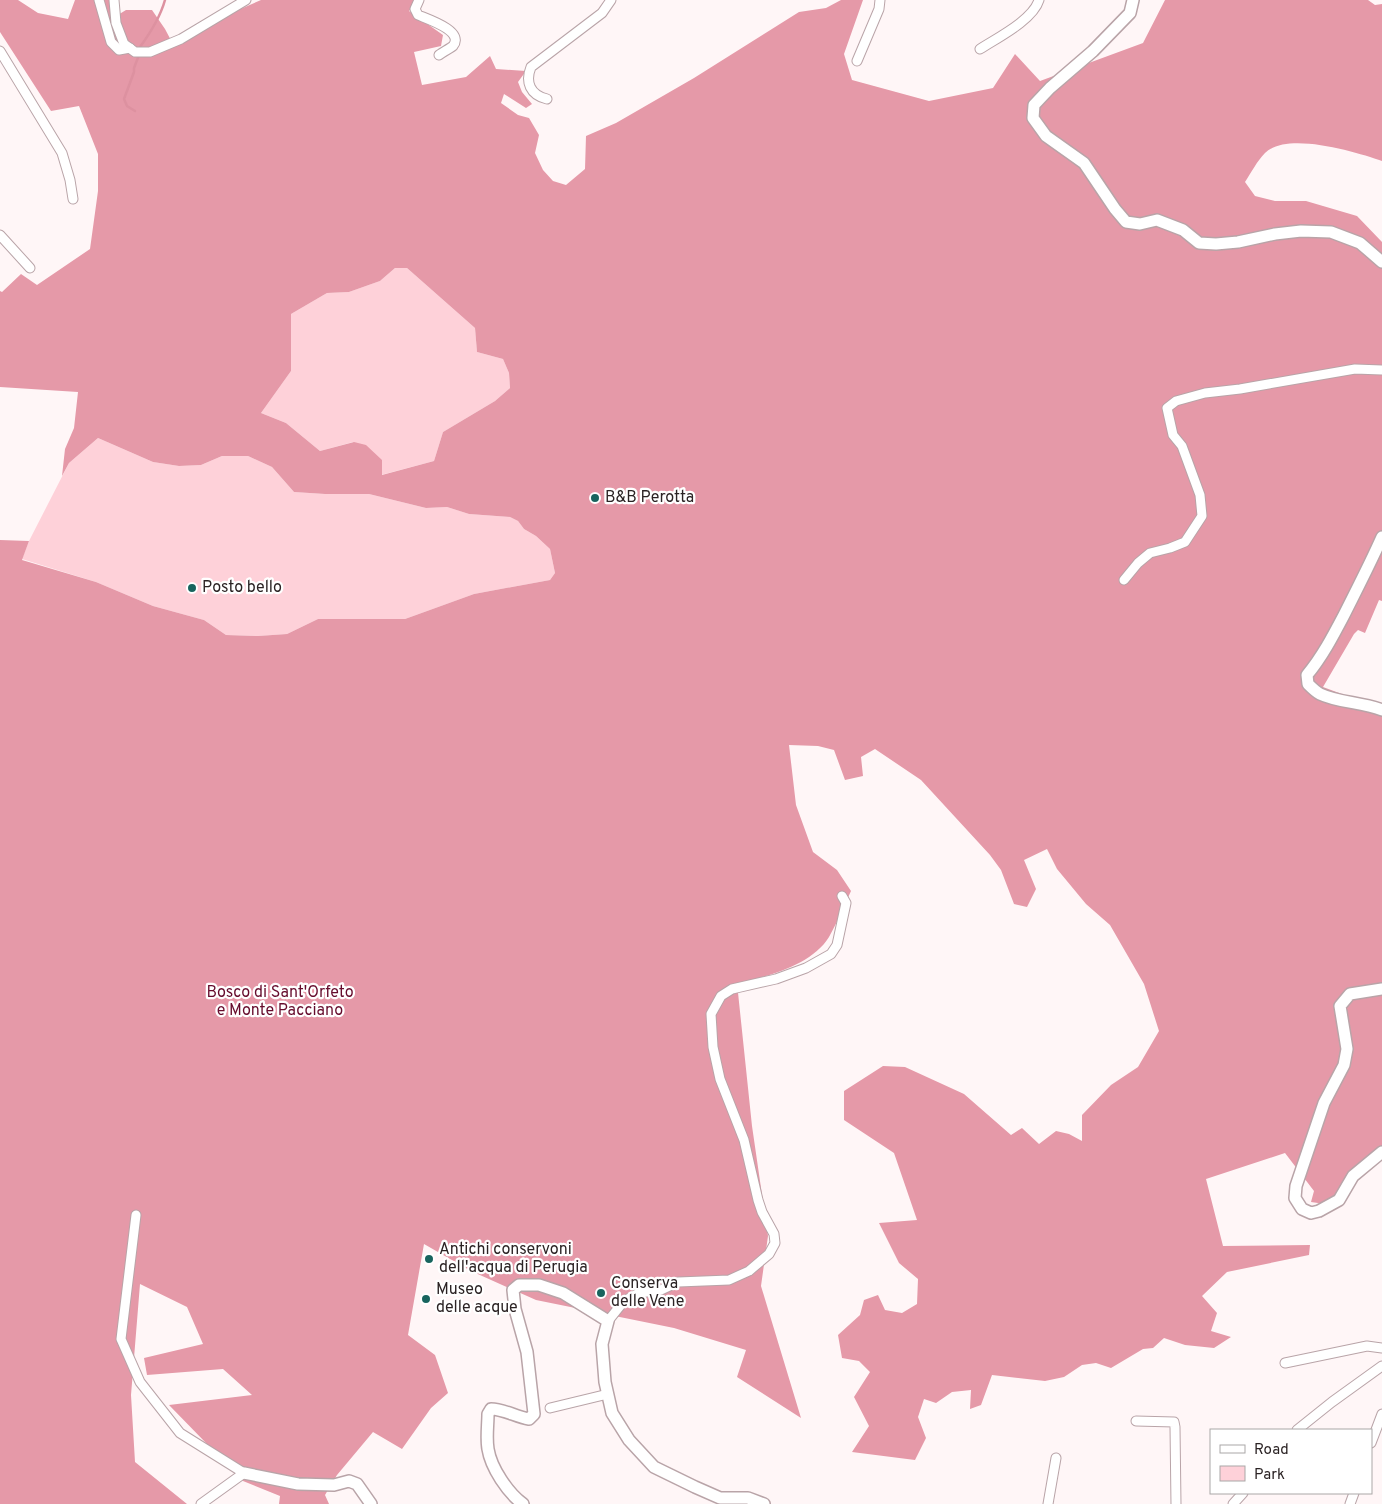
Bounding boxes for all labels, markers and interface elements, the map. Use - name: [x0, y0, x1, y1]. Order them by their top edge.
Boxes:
- place label: B&B Perotta: [605, 488, 694, 508]
- marker: B&B Perotta: [589, 492, 601, 504]
- place label: Posto bello: [202, 578, 282, 598]
- marker: Posto bello: [186, 582, 198, 594]
- park label: Bosco di Sant'Orfeto e Monte Pacciano: [206, 983, 354, 1021]
- place label: Antichi conservoni dell'acqua di Perugia: [439, 1240, 588, 1278]
- marker: Antichi conservoni dell'acqua di Perugia: [423, 1253, 435, 1265]
- place label: Conserva delle Vene: [611, 1274, 684, 1312]
- place label: Museo delle acque: [436, 1280, 518, 1318]
- marker: Conserva delle Vene: [595, 1287, 607, 1299]
- marker: Museo delle acque: [420, 1293, 432, 1305]
- legend: [1210, 1429, 1372, 1494]
- text: Road: [1254, 1441, 1289, 1460]
- text: Park: [1254, 1466, 1285, 1485]

